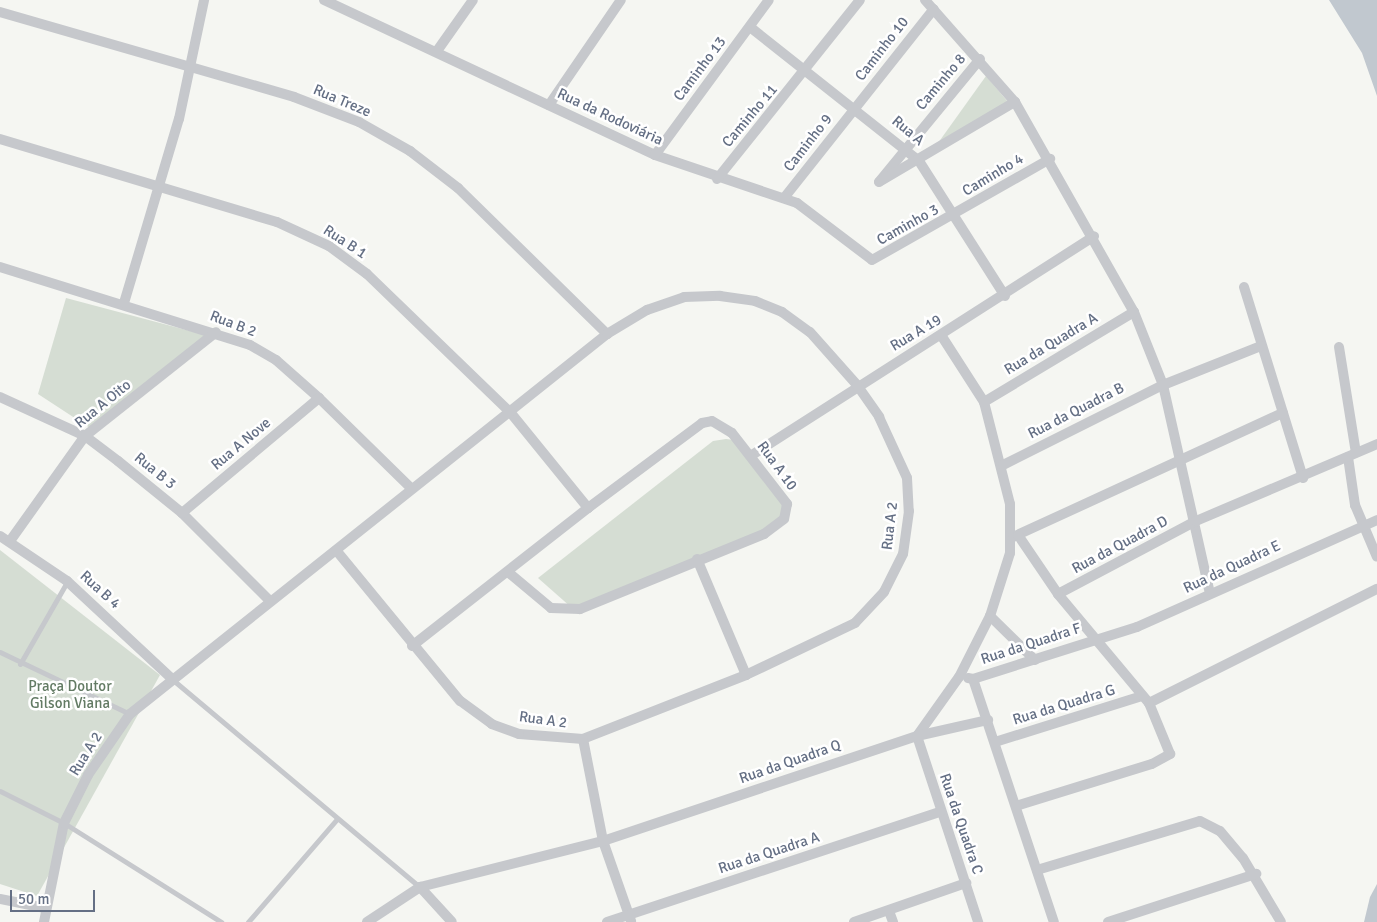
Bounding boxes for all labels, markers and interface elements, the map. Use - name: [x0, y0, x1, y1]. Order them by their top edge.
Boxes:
- street label: Caminho 10: [851, 13, 913, 85]
- street label: Caminho 13: [670, 33, 730, 105]
- street label: Caminho 8: [912, 50, 970, 114]
- street label: Rua Treze: [310, 81, 374, 121]
- street label: Caminho 11: [719, 81, 781, 151]
- street label: Rua da Rodoviária: [554, 85, 666, 149]
- street label: Caminho 9: [780, 111, 836, 175]
- street label: Rua A: [888, 112, 928, 150]
- street label: Caminho 4: [959, 150, 1027, 200]
- street label: Caminho 3: [874, 201, 942, 249]
- street label: Rua B 1: [320, 221, 370, 263]
- street label: Rua B 2: [207, 307, 259, 341]
- street label: Rua da Quadra A: [1001, 309, 1101, 379]
- street label: Rua A 19: [887, 311, 945, 355]
- street label: Rua A Oito: [71, 376, 135, 432]
- street label: Rua da Quadra B: [1025, 379, 1127, 443]
- street label: Rua A Nove: [208, 414, 274, 474]
- street label: Rua A 10: [753, 438, 801, 494]
- street label: Rua B 3: [131, 449, 179, 493]
- street label: Rua A 2: [878, 501, 902, 551]
- street label: Rua da Quadra D: [1069, 512, 1171, 578]
- street label: Rua da Quadra E: [1181, 537, 1283, 597]
- street label: Rua B 4: [76, 567, 124, 613]
- street label: Rua da Quadra F: [979, 619, 1083, 669]
- park label: Praça Doutor Gilson Viana: [28, 677, 112, 712]
- street label: Rua da Quadra G: [1011, 681, 1117, 729]
- street label: Rua A 2: [518, 708, 568, 732]
- street label: Rua A 2: [66, 729, 106, 779]
- street label: Rua da Quadra Q: [737, 736, 843, 788]
- street label: Rua da Quadra C: [935, 771, 987, 877]
- street label: Rua da Quadra A: [716, 828, 822, 878]
- scale bar: [12, 880, 98, 912]
- text: 50 m: [18, 890, 49, 908]

